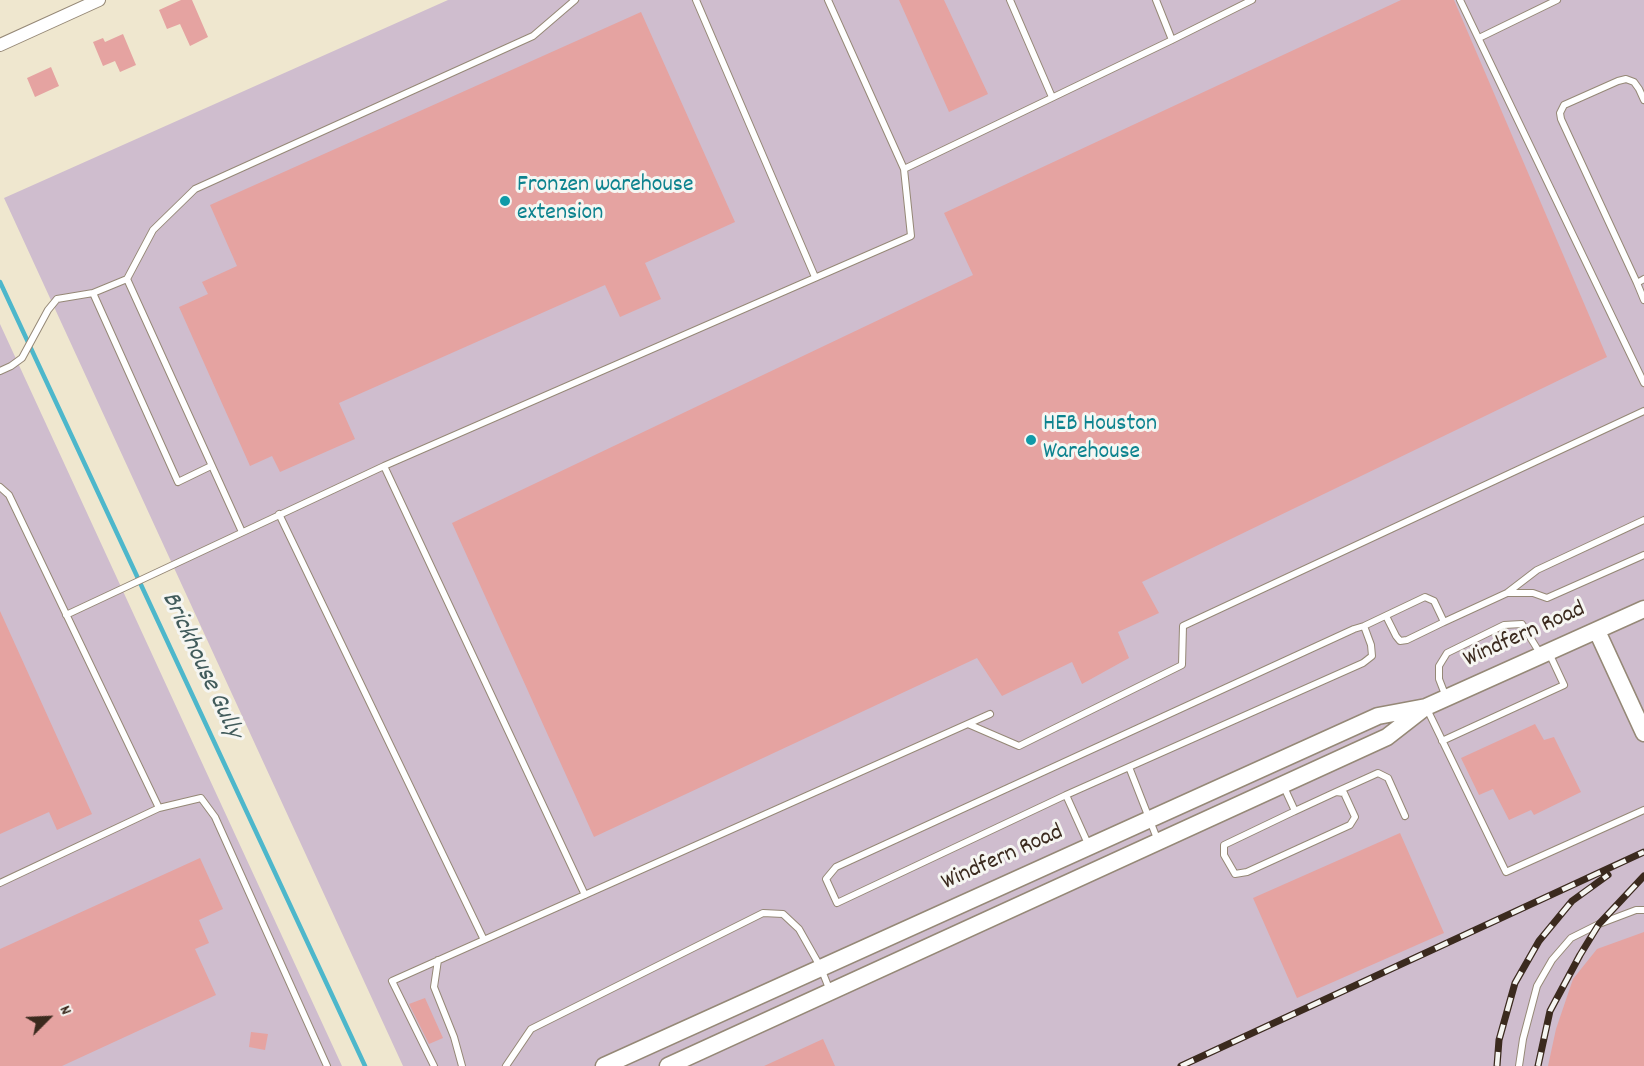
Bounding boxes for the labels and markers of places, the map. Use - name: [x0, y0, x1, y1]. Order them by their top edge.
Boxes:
- place label: Fronzen warehouse extension: [517, 173, 693, 229]
- marker: Fronzen warehouse extension: [498, 194, 512, 208]
- place label: HEB Houston Warehouse: [1043, 412, 1157, 468]
- marker: HEB Houston Warehouse: [1024, 433, 1038, 447]

